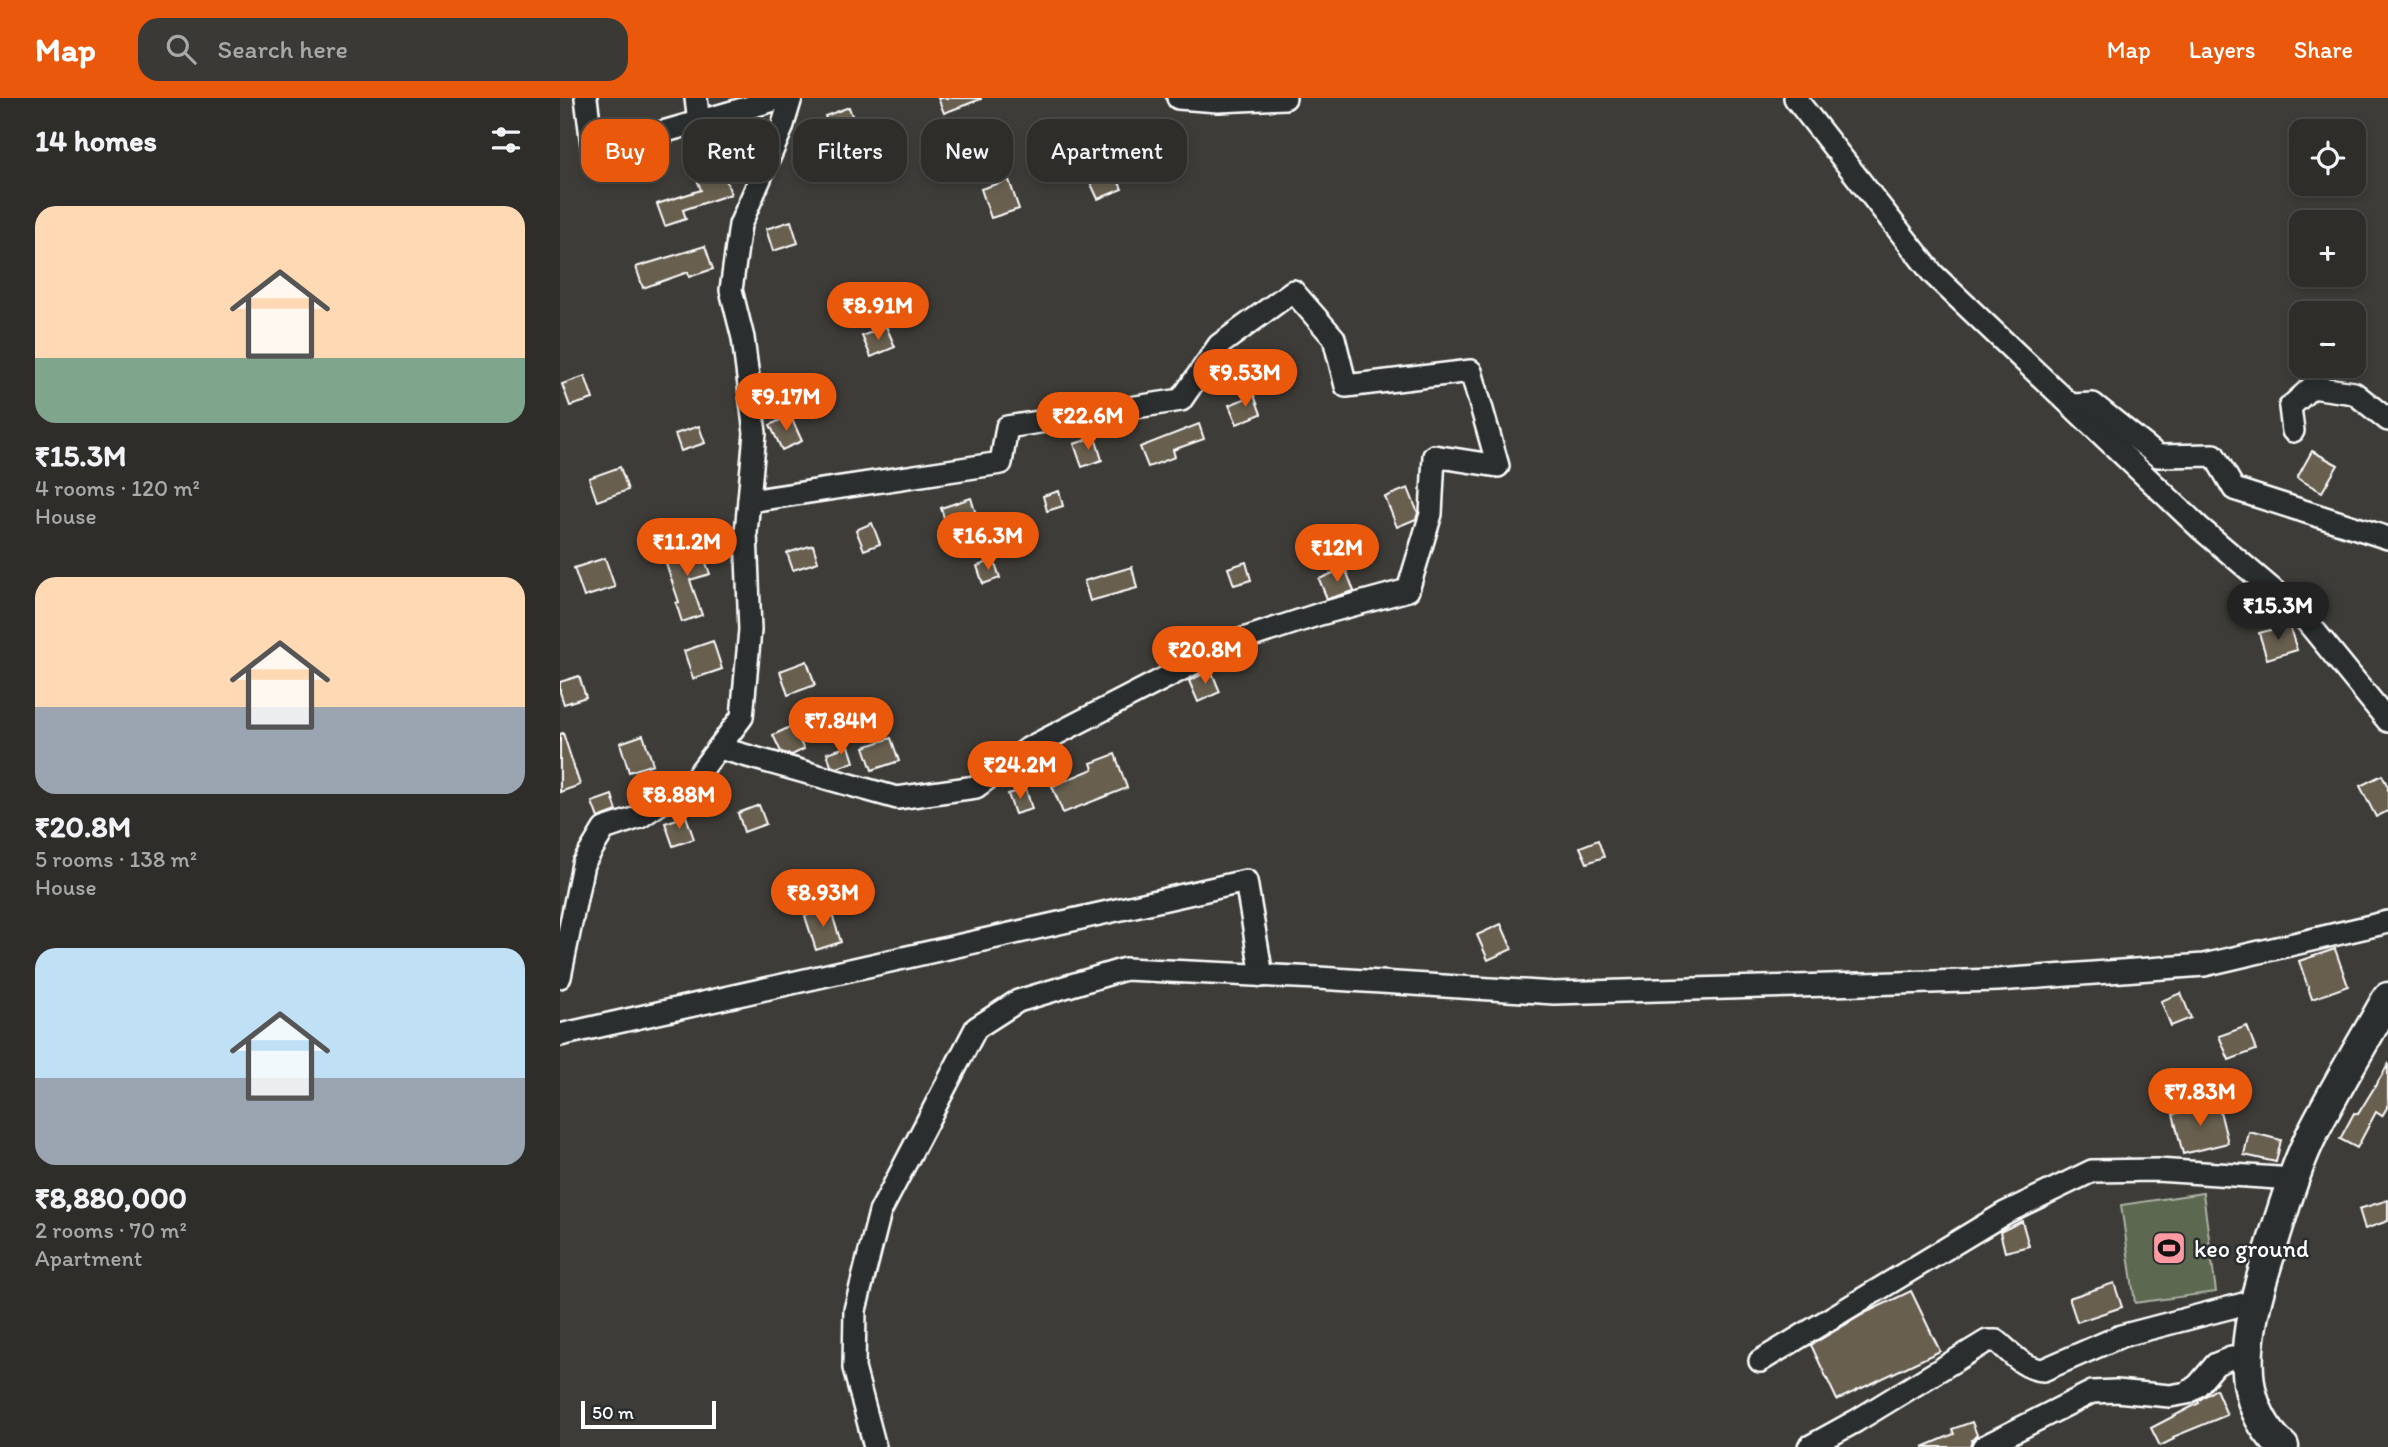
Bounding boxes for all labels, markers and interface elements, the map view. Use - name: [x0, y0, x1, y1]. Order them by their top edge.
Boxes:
- search box: [138, 18, 628, 81]
- text: Map: [35, 30, 96, 69]
- icon: search: [162, 30, 200, 68]
- text: Search here: [218, 33, 348, 65]
- text: Map: [2107, 35, 2151, 64]
- text: Layers: [2189, 35, 2256, 64]
- text: Share: [2294, 35, 2353, 64]
- chip: Buy: [581, 119, 669, 182]
- chip: Rent: [683, 119, 779, 182]
- chip: Filters: [793, 119, 907, 182]
- chip: New: [921, 119, 1013, 182]
- chip: Apartment: [1027, 119, 1187, 182]
- map controls: [2289, 119, 2366, 378]
- button: locate: [2289, 119, 2366, 196]
- icon: filters: [487, 121, 525, 159]
- text: 14 homes: [35, 122, 157, 159]
- button: +: [2289, 210, 2366, 287]
- icon: home: [217, 251, 343, 377]
- pin: ₹8.91M: [821, 282, 935, 342]
- text: ₹8.91M: [843, 291, 913, 319]
- button: −: [2289, 301, 2366, 378]
- pin: ₹9.53M: [1188, 350, 1302, 409]
- text: ₹9.53M: [1209, 358, 1281, 386]
- pin: ₹9.17M: [729, 374, 843, 433]
- text: ₹9.17M: [751, 382, 821, 410]
- pin: ₹22.6M: [1031, 392, 1145, 452]
- text: ₹22.6M: [1052, 401, 1124, 429]
- text: ₹15.3M: [35, 437, 127, 474]
- text: 4 rooms · 120 m²: [35, 474, 200, 502]
- text: House: [35, 502, 97, 530]
- pin: ₹16.3M: [931, 512, 1045, 572]
- pin: ₹11.2M: [630, 518, 744, 578]
- text: ₹16.3M: [953, 521, 1023, 549]
- pin: ₹12M: [1296, 524, 1378, 584]
- text: ₹11.2M: [653, 527, 721, 555]
- text: ₹12M: [1311, 533, 1363, 561]
- pin: ₹15.3M: [2221, 582, 2335, 642]
- text: ₹15.3M: [2243, 591, 2313, 619]
- icon: home: [217, 622, 343, 748]
- pin: ₹20.8M: [1148, 626, 1262, 686]
- text: ₹20.8M: [1168, 635, 1242, 663]
- pin: ₹7.84M: [784, 698, 898, 757]
- text: ₹7.84M: [805, 706, 877, 734]
- pin: ₹24.2M: [963, 742, 1077, 801]
- text: ₹24.2M: [984, 750, 1056, 778]
- pin: ₹8.88M: [622, 772, 736, 831]
- text: ₹8.88M: [643, 780, 715, 808]
- text: ₹20.8M: [35, 808, 131, 845]
- text: 5 rooms · 138 m²: [35, 845, 197, 873]
- pin: ₹8.93M: [766, 870, 880, 929]
- text: House: [35, 873, 97, 901]
- text: ₹8.93M: [787, 878, 859, 906]
- icon: home: [217, 993, 343, 1119]
- pin: ₹7.83M: [2143, 1068, 2257, 1128]
- text: ₹7.83M: [2164, 1077, 2236, 1105]
- text: ₹8,880,000: [35, 1179, 187, 1216]
- text: 2 rooms · 70 m²: [35, 1216, 187, 1244]
- sports icon: keo ground: [2150, 1229, 2188, 1267]
- place label: keo ground: [2194, 1234, 2309, 1263]
- text: Apartment: [35, 1244, 142, 1272]
- scale bar: [581, 1398, 716, 1430]
- text: 50 m: [592, 1401, 634, 1424]

